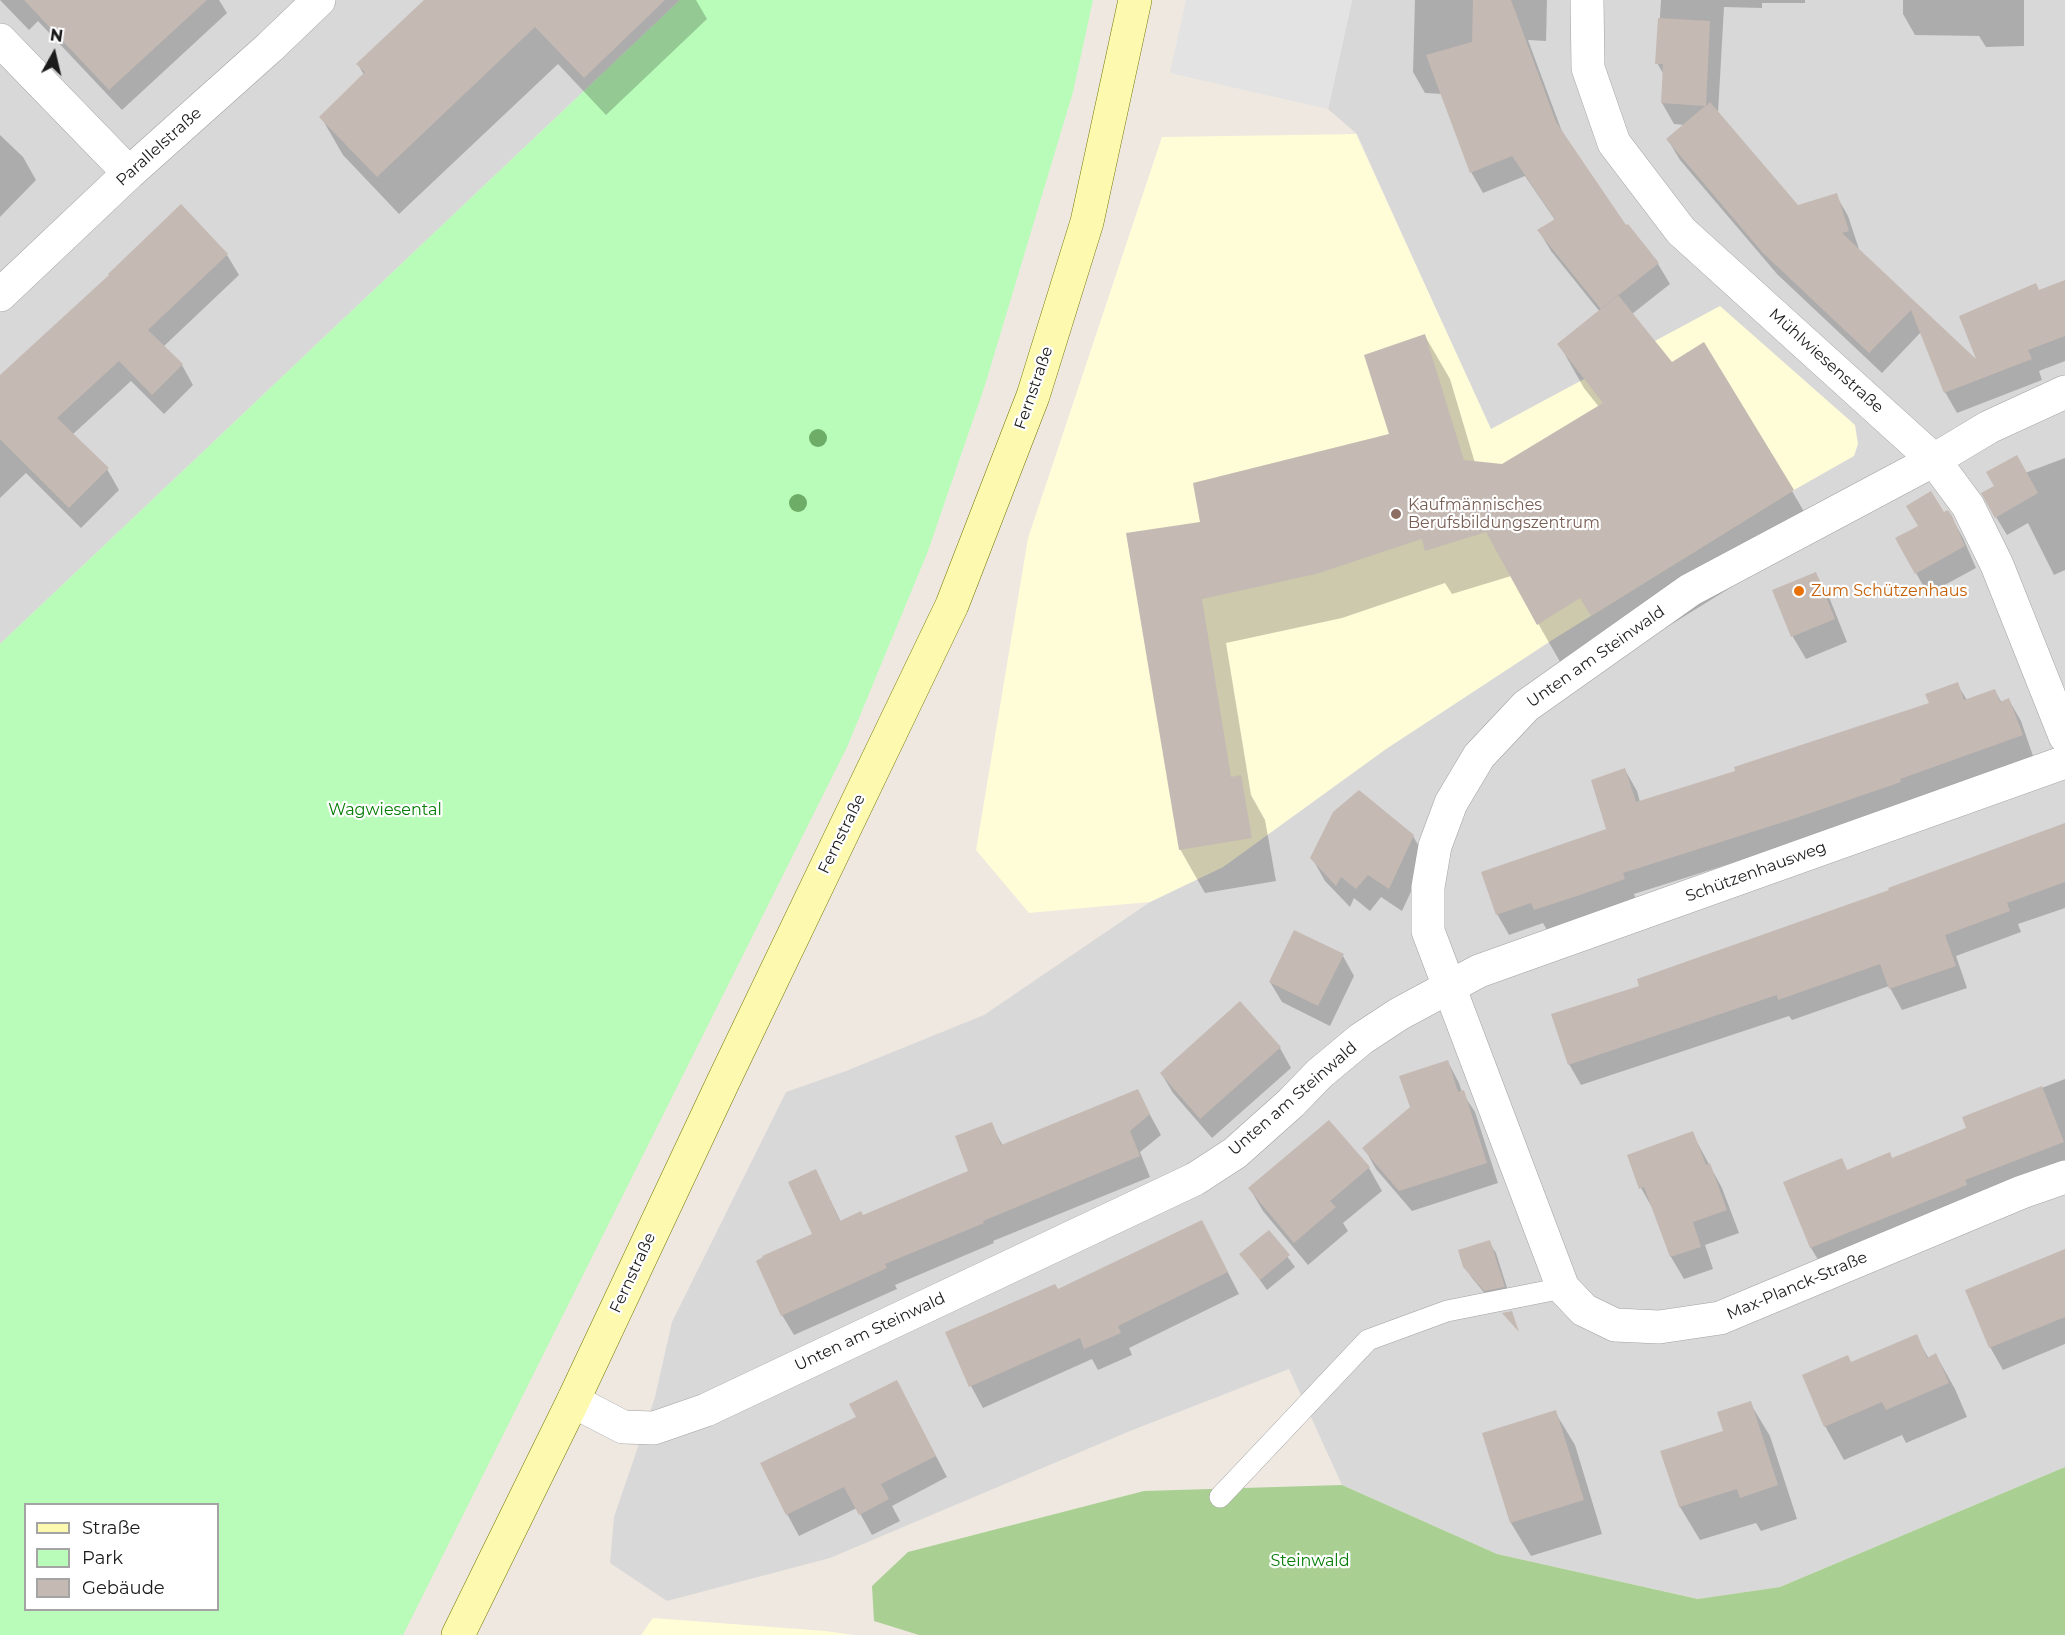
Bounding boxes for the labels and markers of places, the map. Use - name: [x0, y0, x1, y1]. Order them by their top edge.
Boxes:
- place label: Kaufmännisches Berufsbildungszentrum: [1408, 495, 1600, 533]
- marker: Kaufmännisches Berufsbildungszentrum: [1389, 507, 1403, 521]
- place label: Zum Schützenhaus: [1811, 581, 1967, 601]
- marker: Zum Schützenhaus: [1792, 584, 1806, 598]

